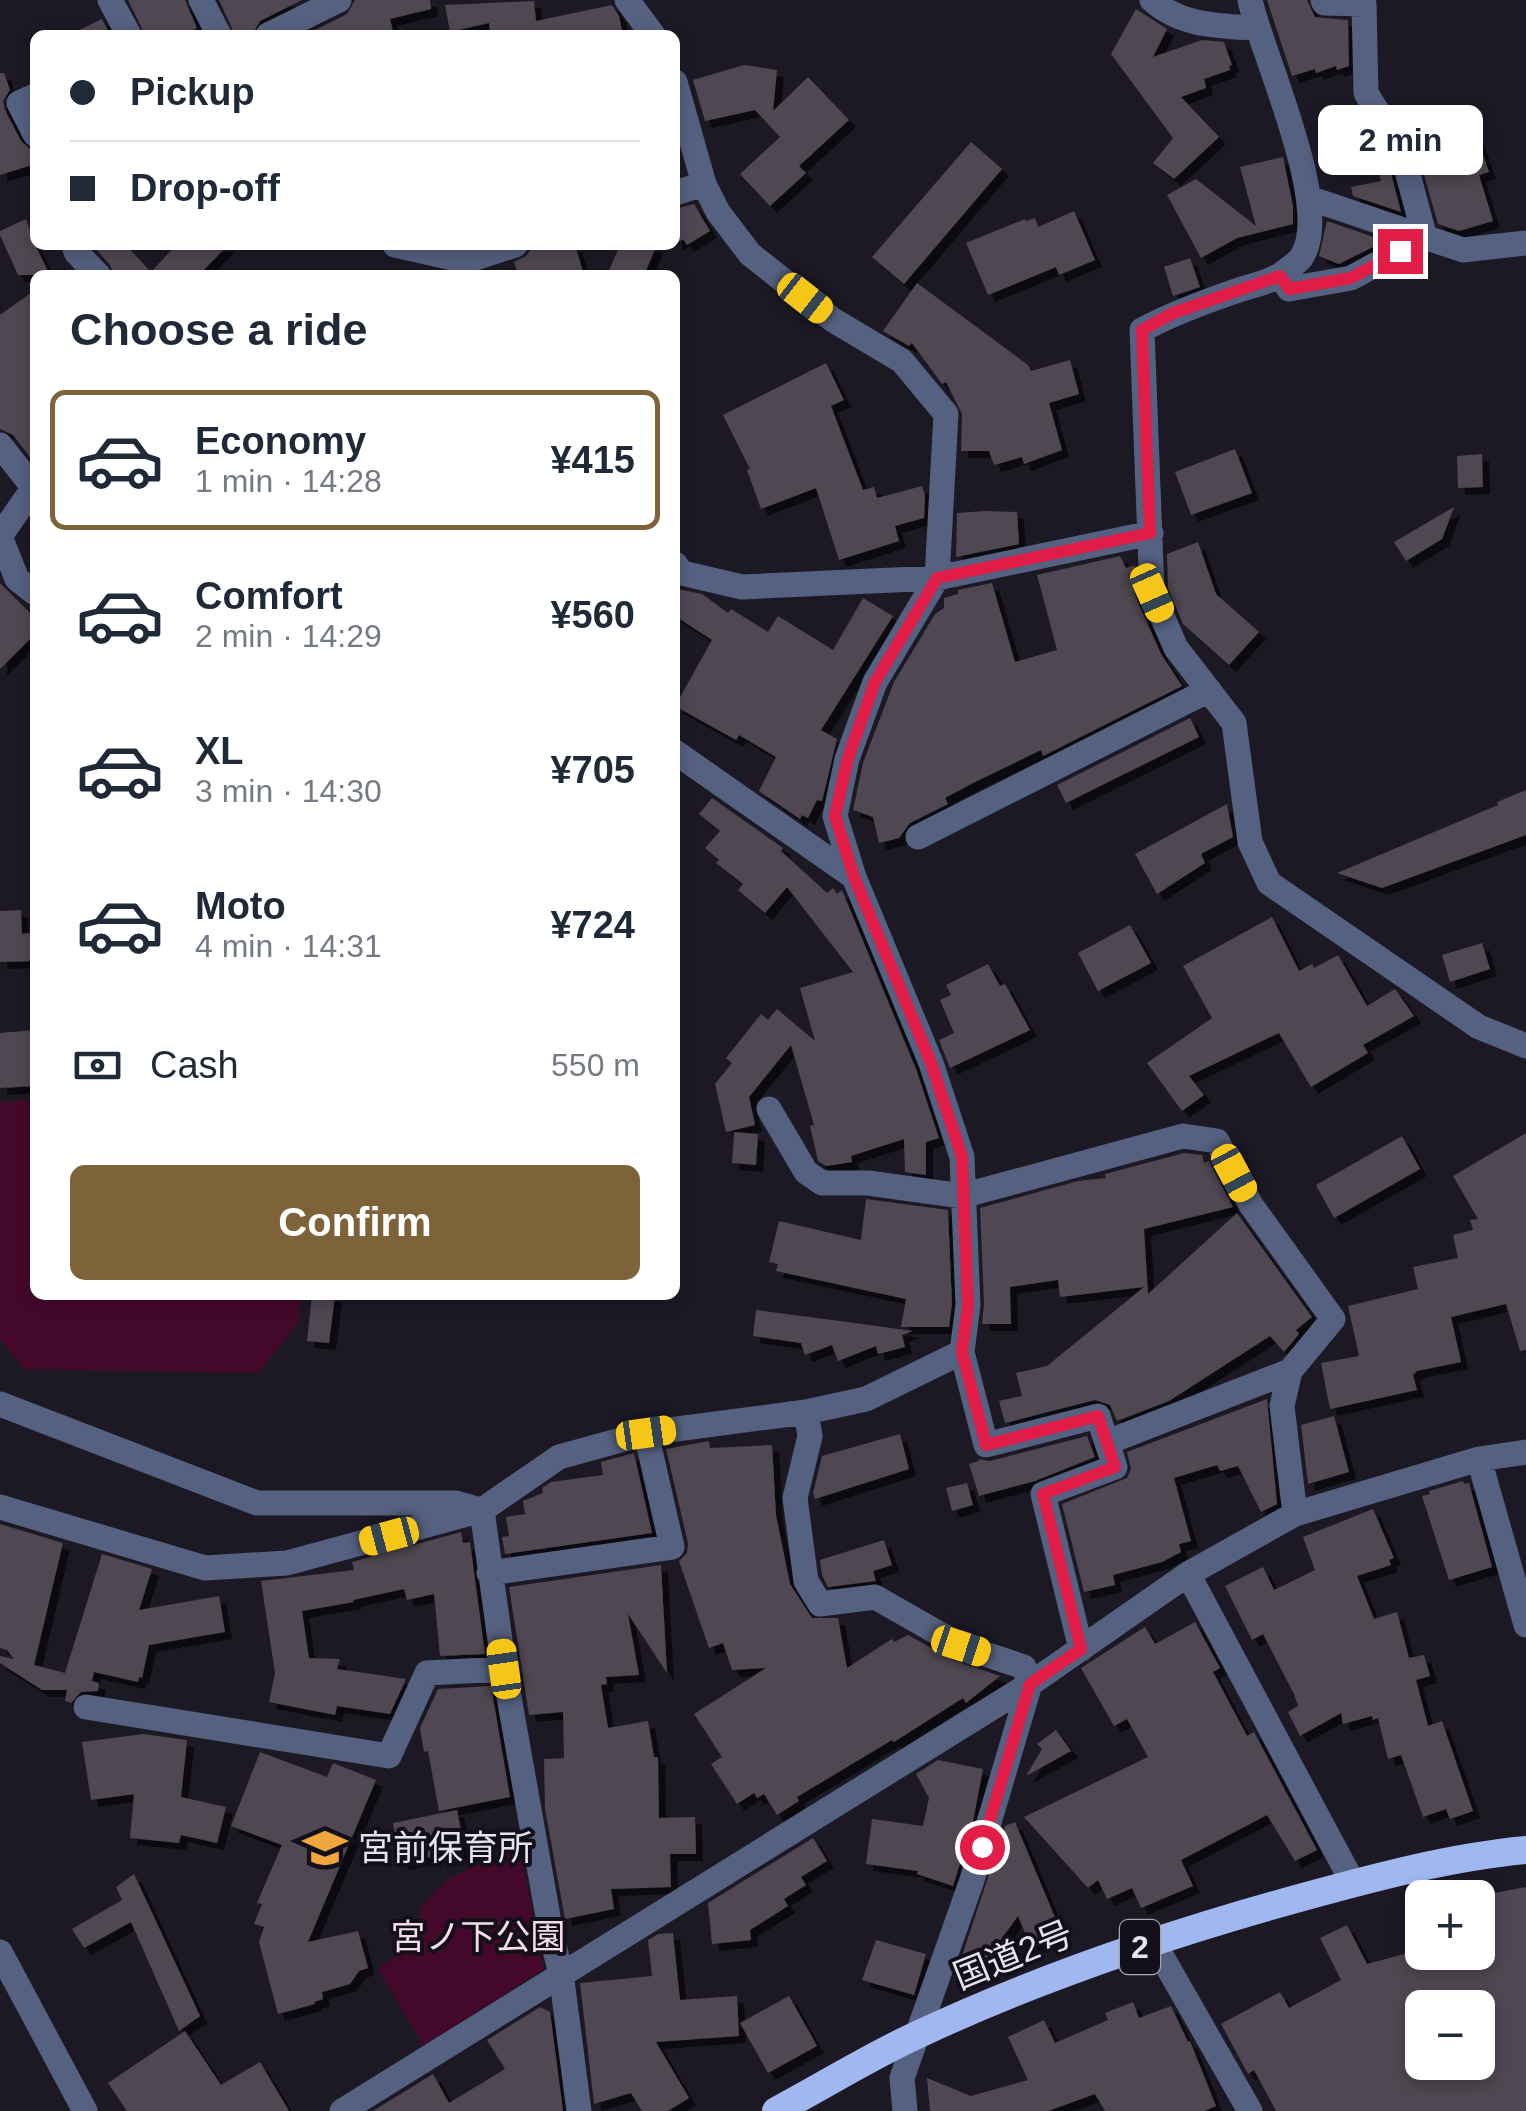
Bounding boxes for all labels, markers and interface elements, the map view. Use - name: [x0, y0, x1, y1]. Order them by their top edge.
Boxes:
- text: Pickup: [130, 71, 255, 113]
- callout: 2 min: [1318, 106, 1482, 176]
- text: 2 min: [1359, 122, 1442, 158]
- text: Drop-off: [130, 167, 280, 209]
- route end: [1378, 229, 1423, 274]
- car: [772, 268, 838, 328]
- text: Choose a ride: [70, 304, 368, 355]
- icon: car: [75, 415, 165, 505]
- text: Economy: [195, 420, 366, 462]
- text: ¥415: [550, 439, 635, 481]
- text: 1 min · 14:28: [195, 463, 382, 499]
- car: [1126, 559, 1178, 627]
- icon: car: [75, 570, 165, 660]
- text: Comfort: [195, 575, 343, 617]
- text: ¥560: [550, 594, 635, 636]
- text: 2 min · 14:29: [195, 618, 382, 654]
- icon: car: [75, 725, 165, 815]
- text: XL: [195, 730, 244, 772]
- text: ¥705: [550, 749, 635, 791]
- text: 3 min · 14:30: [195, 773, 382, 809]
- icon: car: [75, 880, 165, 970]
- text: Moto: [195, 885, 286, 927]
- text: ¥724: [550, 904, 635, 946]
- text: 4 min · 14:31: [195, 928, 382, 964]
- icon: cash: [70, 1038, 125, 1093]
- text: Cash: [150, 1044, 239, 1086]
- text: 550 m: [551, 1047, 640, 1083]
- car: [1207, 1139, 1261, 1207]
- button: Confirm: [70, 1165, 640, 1280]
- car: [614, 1414, 678, 1452]
- car: [356, 1514, 422, 1558]
- car: [928, 1622, 994, 1670]
- car: [485, 1637, 523, 1701]
- school or university icon: 宮前保育所: [301, 1824, 349, 1872]
- route start: [960, 1825, 1005, 1870]
- place label: 宮前保育所: [358, 1828, 533, 1867]
- map controls: [1405, 1880, 1495, 2080]
- button: +: [1405, 1880, 1495, 1970]
- street label: 国道2号: [948, 1913, 1078, 1996]
- park label: 宮ノ下公園: [390, 1917, 566, 1956]
- road number: 2: [1120, 1920, 1160, 1974]
- button: −: [1405, 1990, 1495, 2080]

